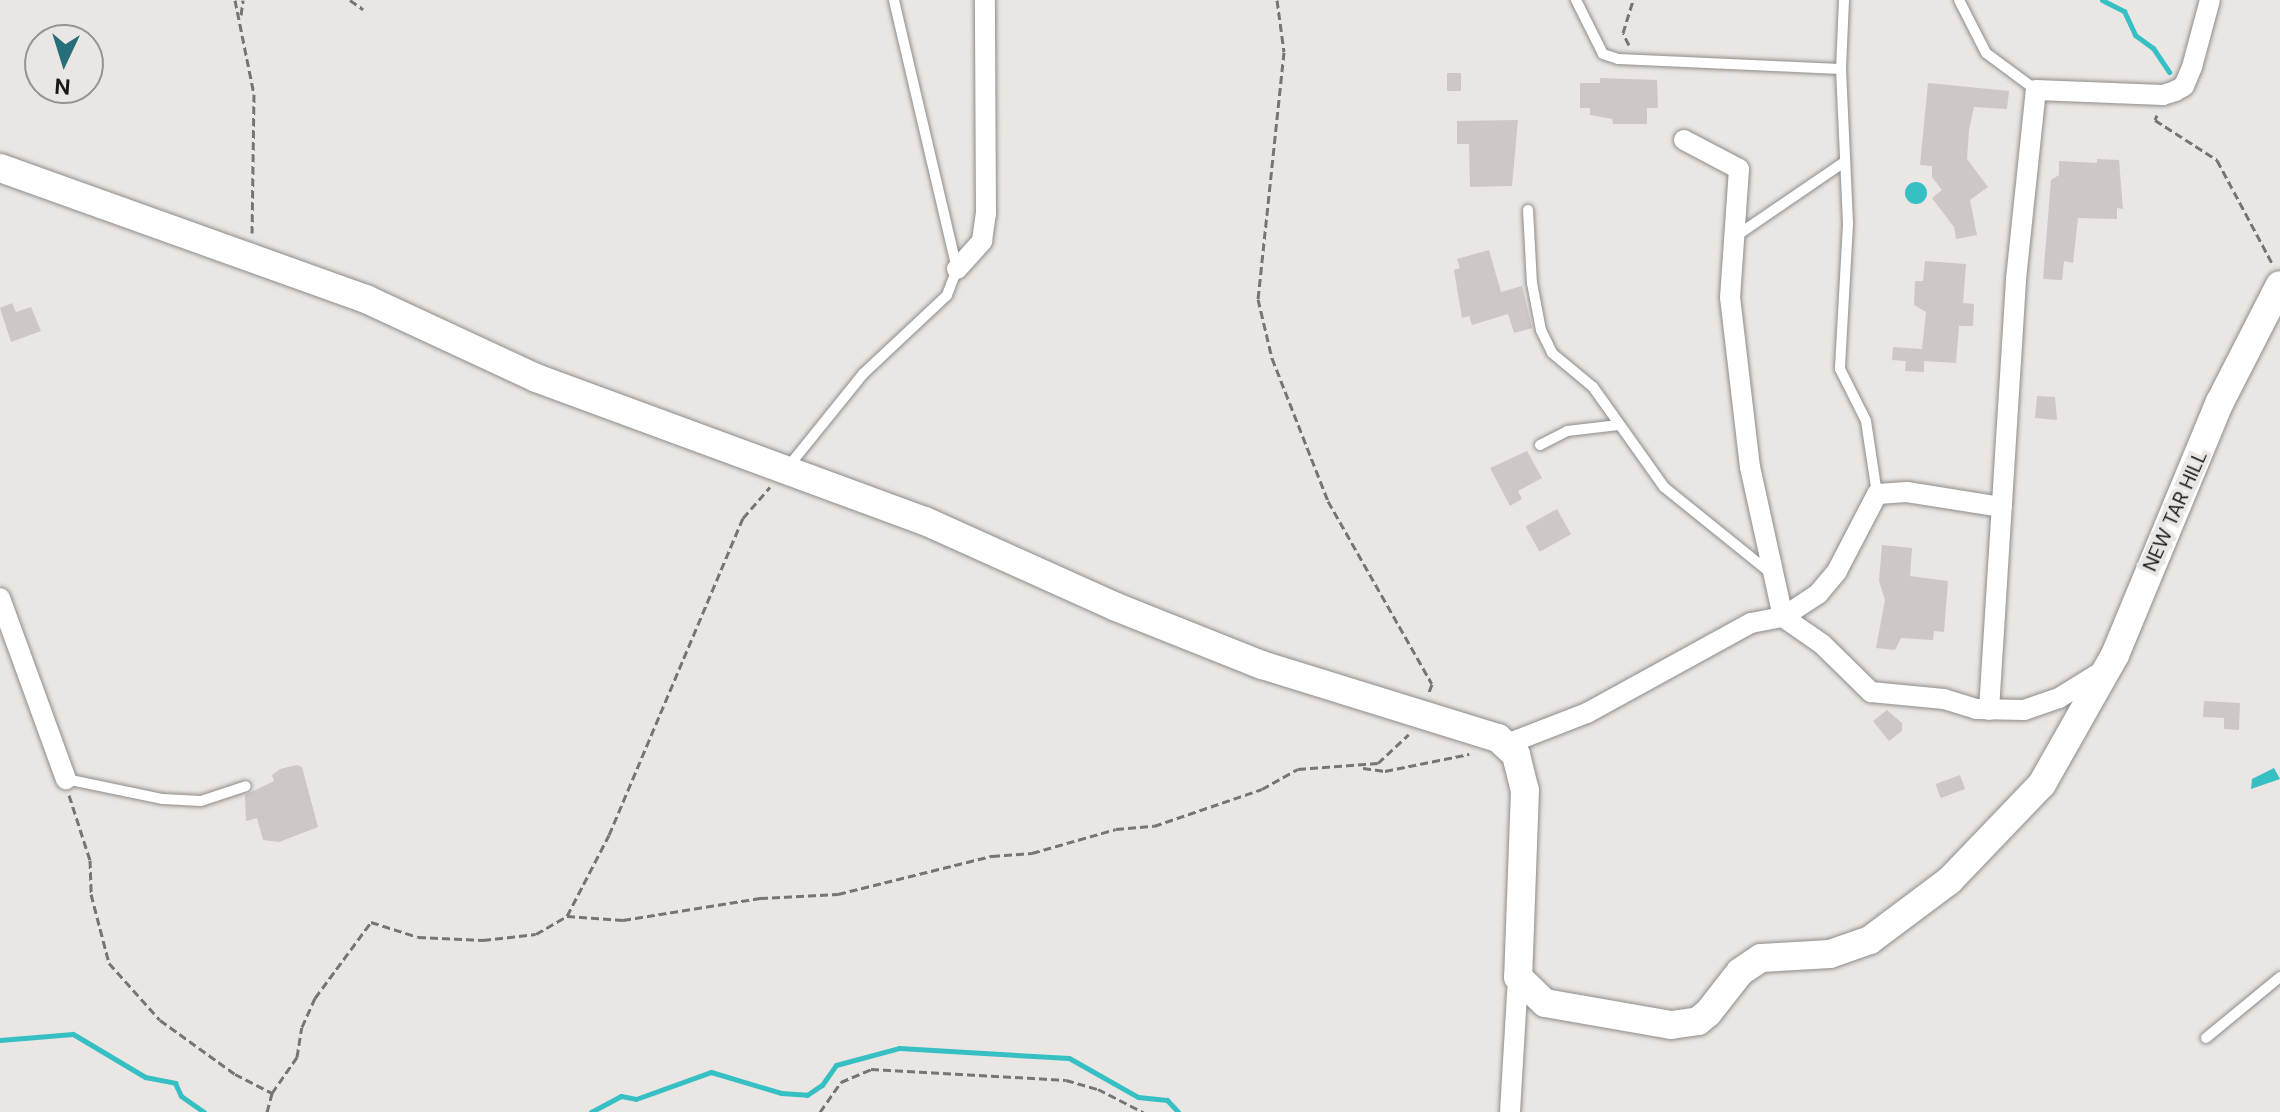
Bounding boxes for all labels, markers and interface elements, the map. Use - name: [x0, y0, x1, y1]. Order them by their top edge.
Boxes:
- north arrow: [24, 24, 104, 104]
- text: N: [53, 71, 71, 101]
- street label: NEW TAR HILL: [2138, 447, 2212, 575]

